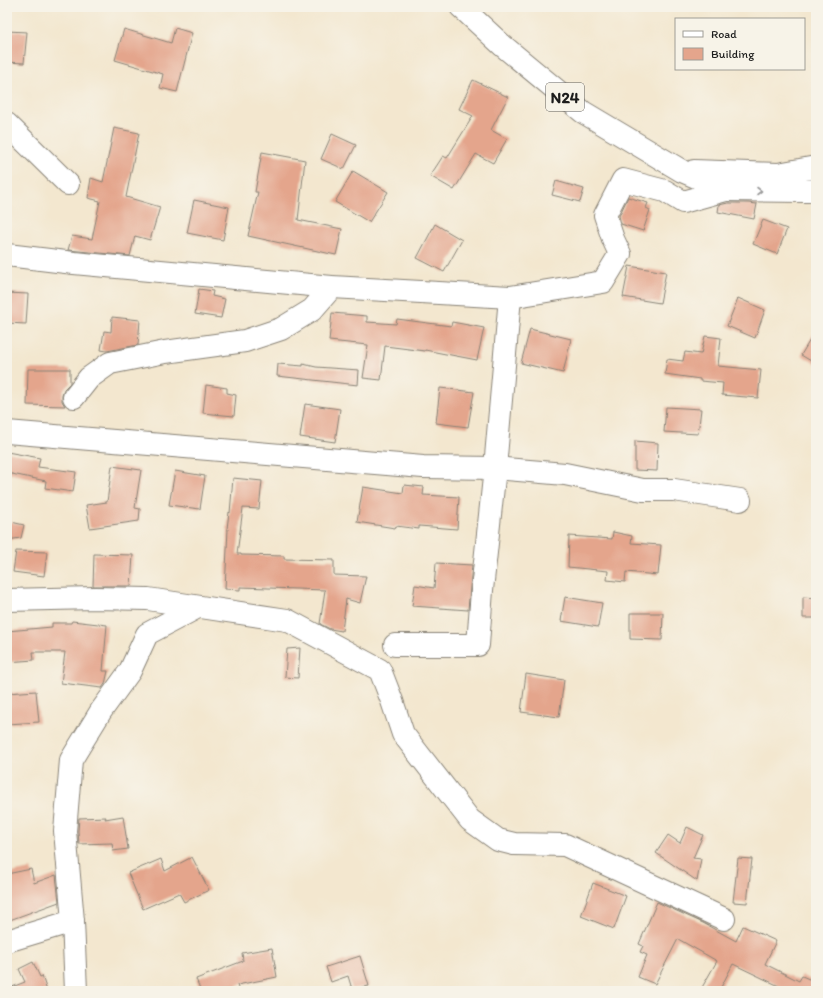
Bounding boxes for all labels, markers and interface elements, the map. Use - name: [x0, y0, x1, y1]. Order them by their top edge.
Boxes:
- legend: [675, 18, 805, 70]
- text: Road: [711, 27, 737, 41]
- text: Building: [711, 47, 755, 61]
- road number: N24: [546, 83, 584, 111]
- one-way arrow: [756, 187, 762, 195]

